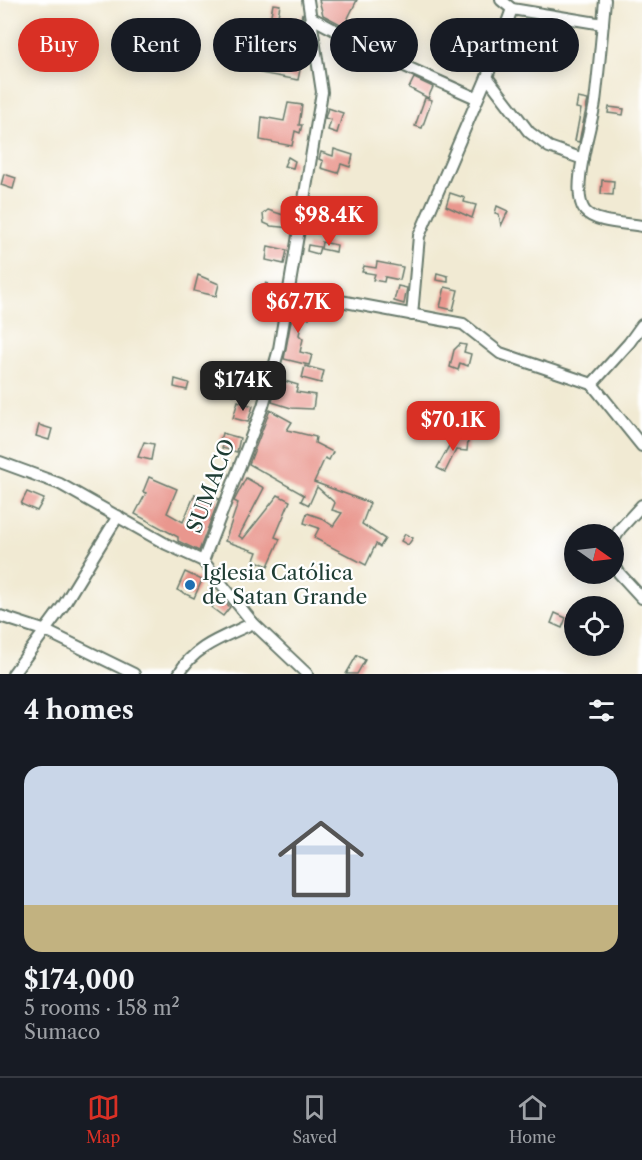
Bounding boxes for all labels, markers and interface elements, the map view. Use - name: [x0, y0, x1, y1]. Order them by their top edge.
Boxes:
- chip: Buy: [18, 18, 99, 72]
- chip: Rent: [111, 18, 201, 72]
- chip: Filters: [213, 18, 318, 72]
- chip: New: [330, 18, 418, 72]
- chip: Apartment: [430, 18, 579, 72]
- pin: $98.4K: [280, 196, 378, 247]
- text: $98.4K: [295, 203, 363, 227]
- pin: $67.7K: [249, 283, 347, 334]
- text: $67.7K: [266, 290, 330, 314]
- pin: $174K: [201, 361, 285, 412]
- text: $174K: [214, 368, 272, 392]
- pin: $70.1K: [404, 401, 502, 452]
- text: $70.1K: [421, 408, 485, 432]
- street label: SUMACO: [181, 435, 240, 536]
- north arrow: [564, 524, 624, 584]
- map controls: [564, 524, 624, 656]
- place label: Iglesia Católica de Satan Grande: [202, 560, 367, 609]
- marker: Iglesia Católica de Satan Grande: [183, 578, 197, 592]
- button: locate: [564, 596, 624, 656]
- text: 4 homes: [24, 694, 134, 726]
- icon: filters: [585, 694, 618, 727]
- icon: home: [267, 805, 375, 913]
- text: $174,000: [24, 964, 135, 996]
- text: 5 rooms · 158 m²: [24, 996, 180, 1020]
- text: Sumaco: [24, 1020, 100, 1044]
- tab: Map: [86, 1091, 120, 1147]
- tab: Saved: [292, 1091, 337, 1147]
- tab: Home: [509, 1091, 556, 1147]

